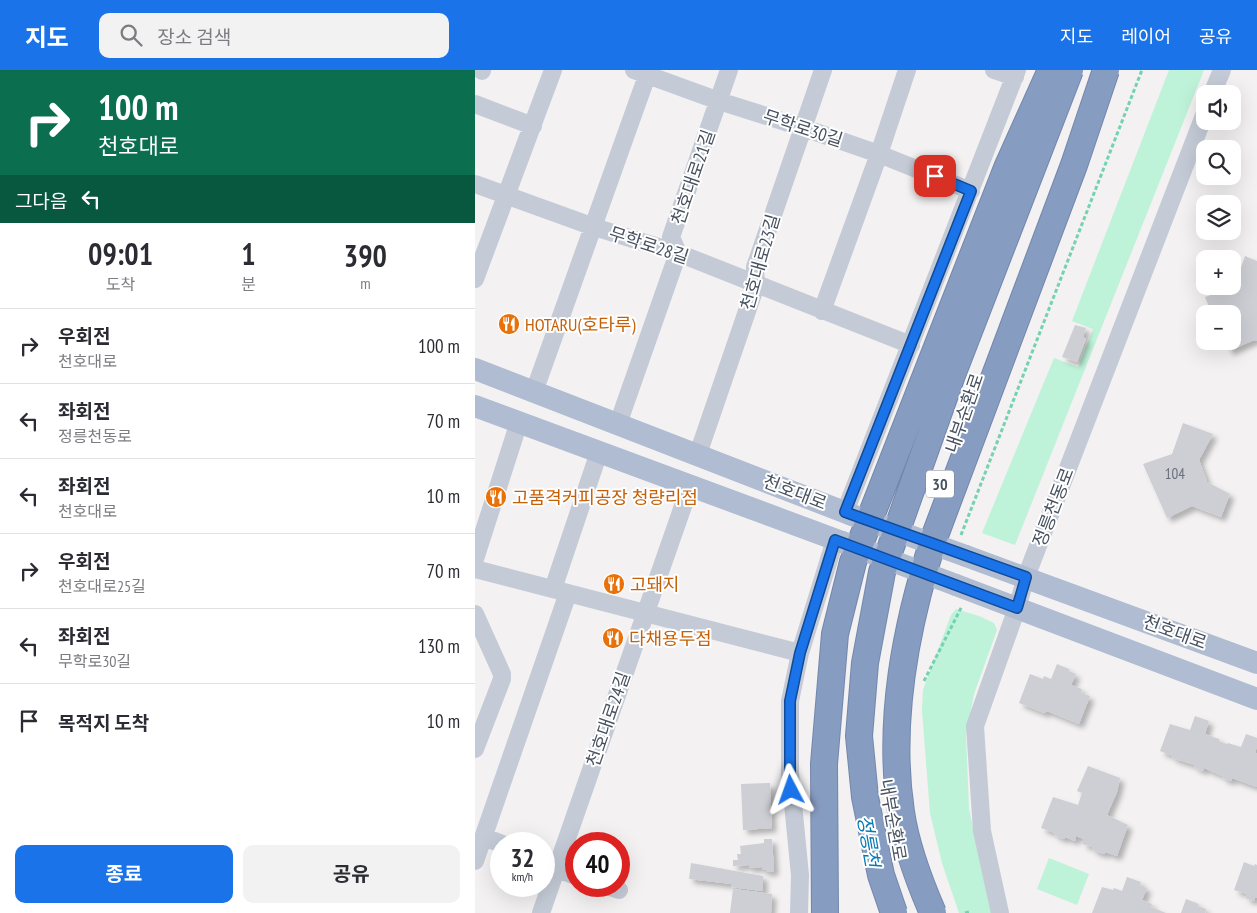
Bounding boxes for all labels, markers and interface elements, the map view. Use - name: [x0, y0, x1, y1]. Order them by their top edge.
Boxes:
- search box: [99, 13, 449, 58]
- icon: search: [117, 21, 145, 49]
- text: 지도: [25, 22, 69, 53]
- text: 장소 검색: [157, 25, 231, 49]
- text: 지도: [1060, 25, 1093, 48]
- text: 레이어: [1121, 25, 1171, 48]
- text: 공유: [1199, 25, 1232, 48]
- text: 100 m: [98, 84, 179, 130]
- map controls: [1196, 85, 1241, 350]
- button: sound: [1196, 85, 1241, 130]
- icon: right: [15, 90, 80, 155]
- street label: 무학로30길: [760, 104, 846, 152]
- street label: 천호대로21길: [666, 126, 720, 228]
- text: 천호대로: [98, 132, 179, 160]
- button: search: [1196, 140, 1241, 185]
- pin: [914, 155, 956, 197]
- icon: arrive: [921, 162, 949, 190]
- icon: left: [77, 185, 105, 213]
- text: 그다음: [15, 189, 67, 213]
- button: layers: [1196, 195, 1241, 240]
- street label: 천호대로23길: [735, 211, 785, 313]
- street label: 무학로28길: [606, 221, 692, 269]
- text: 09:01: [88, 234, 153, 273]
- text: 1: [241, 234, 256, 273]
- text: 390: [344, 236, 387, 275]
- button: +: [1196, 250, 1241, 295]
- text: m: [360, 273, 371, 293]
- text: 도착: [106, 274, 135, 294]
- text: 분: [241, 274, 256, 294]
- button: −: [1196, 305, 1241, 350]
- restaurant icon: HOTARU(호타루): [497, 312, 521, 336]
- place label: HOTARU(호타루): [525, 313, 636, 336]
- text: 우회전: [58, 324, 110, 348]
- icon: right: [15, 332, 43, 360]
- text: 100 m: [418, 334, 460, 358]
- text: 천호대로: [58, 351, 117, 371]
- street label: 내부순환로: [940, 370, 988, 456]
- text: 좌회전: [58, 399, 110, 423]
- icon: left: [15, 407, 43, 435]
- text: 70 m: [427, 409, 460, 433]
- text: 정릉천동로: [58, 426, 132, 446]
- street label: 정릉천동로: [1027, 464, 1079, 550]
- house number: 104: [1165, 464, 1185, 483]
- street label: 천호대로: [760, 469, 830, 515]
- road number: 30: [926, 470, 954, 498]
- text: 좌회전: [58, 474, 110, 498]
- icon: left: [15, 482, 43, 510]
- text: 10 m: [427, 484, 460, 508]
- restaurant icon: 고품격커피공장 청량리점: [484, 485, 508, 509]
- place label: 고품격커피공장 청량리점: [512, 486, 698, 509]
- text: 천호대로: [58, 501, 117, 521]
- text: 우회전: [58, 549, 110, 573]
- icon: right: [15, 557, 43, 585]
- text: 70 m: [427, 559, 460, 583]
- restaurant icon: 고돼지: [602, 572, 626, 596]
- place label: 고돼지: [630, 573, 680, 596]
- text: 천호대로25길: [58, 576, 146, 596]
- street label: 천호대로: [1140, 610, 1210, 654]
- text: 좌회전: [58, 624, 110, 648]
- restaurant icon: 다채용두점: [601, 626, 625, 650]
- place label: 다채용두점: [629, 627, 712, 650]
- icon: left: [15, 632, 43, 660]
- text: 130 m: [418, 634, 460, 658]
- text: 무학로30길: [58, 651, 131, 671]
- street label: 천호대로24길: [581, 668, 635, 770]
- icon: arrive: [15, 707, 43, 735]
- text: 10 m: [427, 709, 460, 733]
- text: 목적지 도착: [58, 711, 149, 735]
- position arrow: [764, 763, 816, 815]
- street label: 내부순환로: [874, 777, 912, 863]
- water label: 정릉천: [853, 813, 886, 870]
- speed limit sign: 40: [565, 832, 630, 897]
- text: 32: [511, 842, 534, 874]
- button: 종료: [15, 845, 233, 903]
- button: 공유: [243, 845, 460, 903]
- text: km/h: [512, 869, 533, 884]

